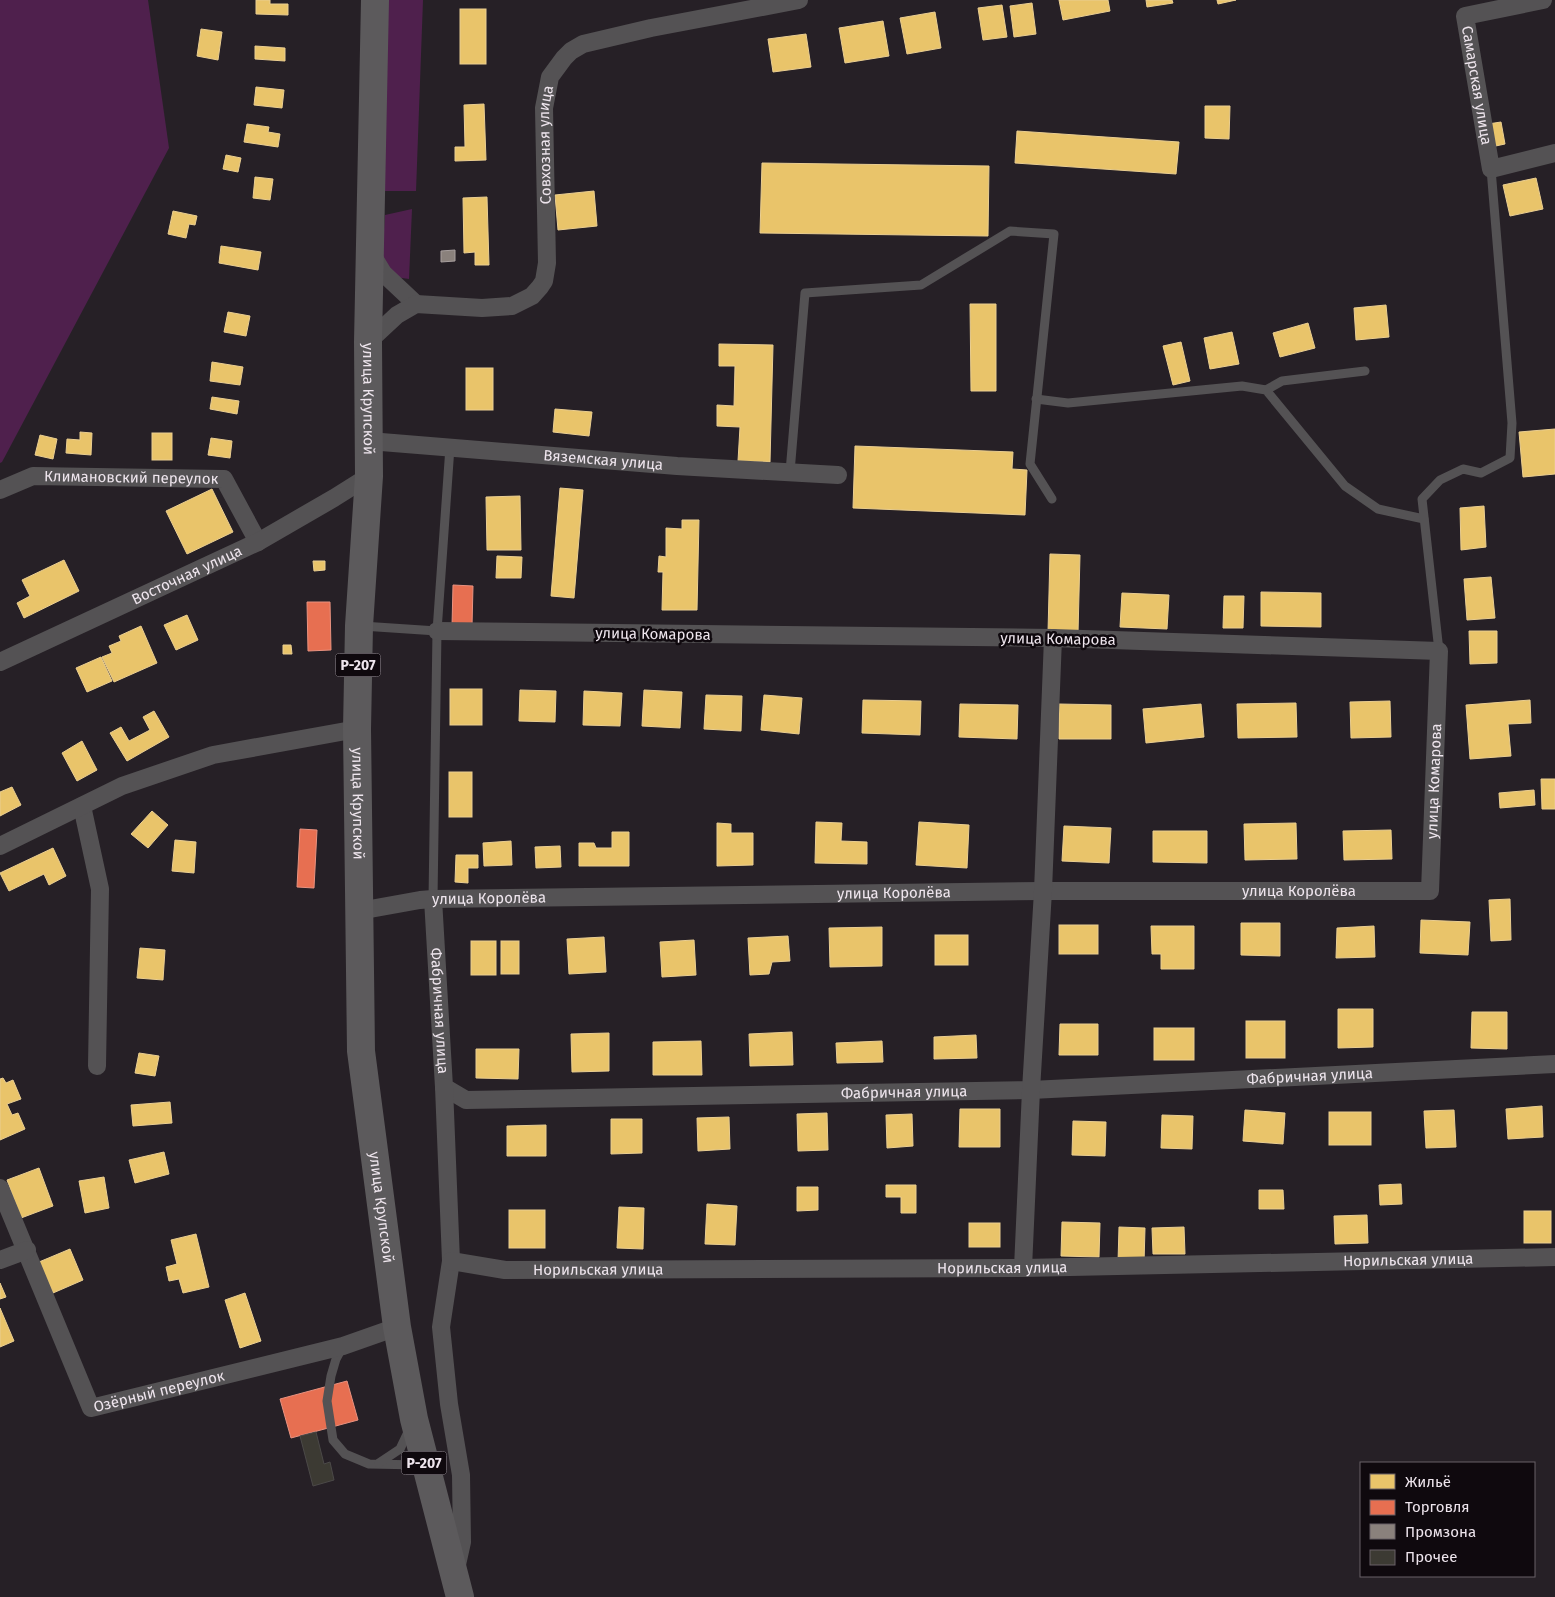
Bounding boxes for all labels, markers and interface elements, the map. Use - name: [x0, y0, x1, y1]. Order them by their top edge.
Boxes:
- street label: Самарская улица: [1458, 24, 1496, 146]
- street label: Совхозная улица: [535, 84, 557, 204]
- street label: улица Крупской: [359, 343, 378, 455]
- street label: Вяземская улица: [543, 446, 664, 474]
- street label: Климановский переулок: [44, 467, 219, 488]
- street label: Восточная улица: [129, 542, 245, 609]
- street label: улица Комарова: [595, 624, 711, 644]
- street label: улица Комарова: [1000, 629, 1116, 649]
- road number: Р-207: [336, 654, 380, 676]
- street label: улица Комарова: [1423, 723, 1445, 839]
- street label: улица Крупской: [348, 747, 368, 860]
- street label: улица Королёва: [1242, 882, 1356, 900]
- street label: улица Королёва: [837, 883, 951, 903]
- street label: улица Королёва: [432, 889, 546, 908]
- street label: Фабричная улица: [427, 947, 452, 1074]
- street label: Фабричная улица: [1246, 1064, 1373, 1088]
- street label: Фабричная улица: [841, 1082, 967, 1102]
- street label: улица Крупской: [365, 1150, 398, 1264]
- street label: Норильская улица: [1343, 1250, 1473, 1270]
- street label: Норильская улица: [937, 1258, 1068, 1277]
- street label: Норильская улица: [533, 1260, 663, 1279]
- street label: Озёрный переулок: [92, 1366, 226, 1416]
- road number: Р-207: [402, 1452, 446, 1475]
- legend: [1360, 1462, 1535, 1577]
- text: Жильё: [1405, 1473, 1451, 1491]
- text: Торговля: [1405, 1498, 1470, 1516]
- text: Промзона: [1405, 1523, 1476, 1541]
- text: Прочее: [1405, 1548, 1457, 1566]

